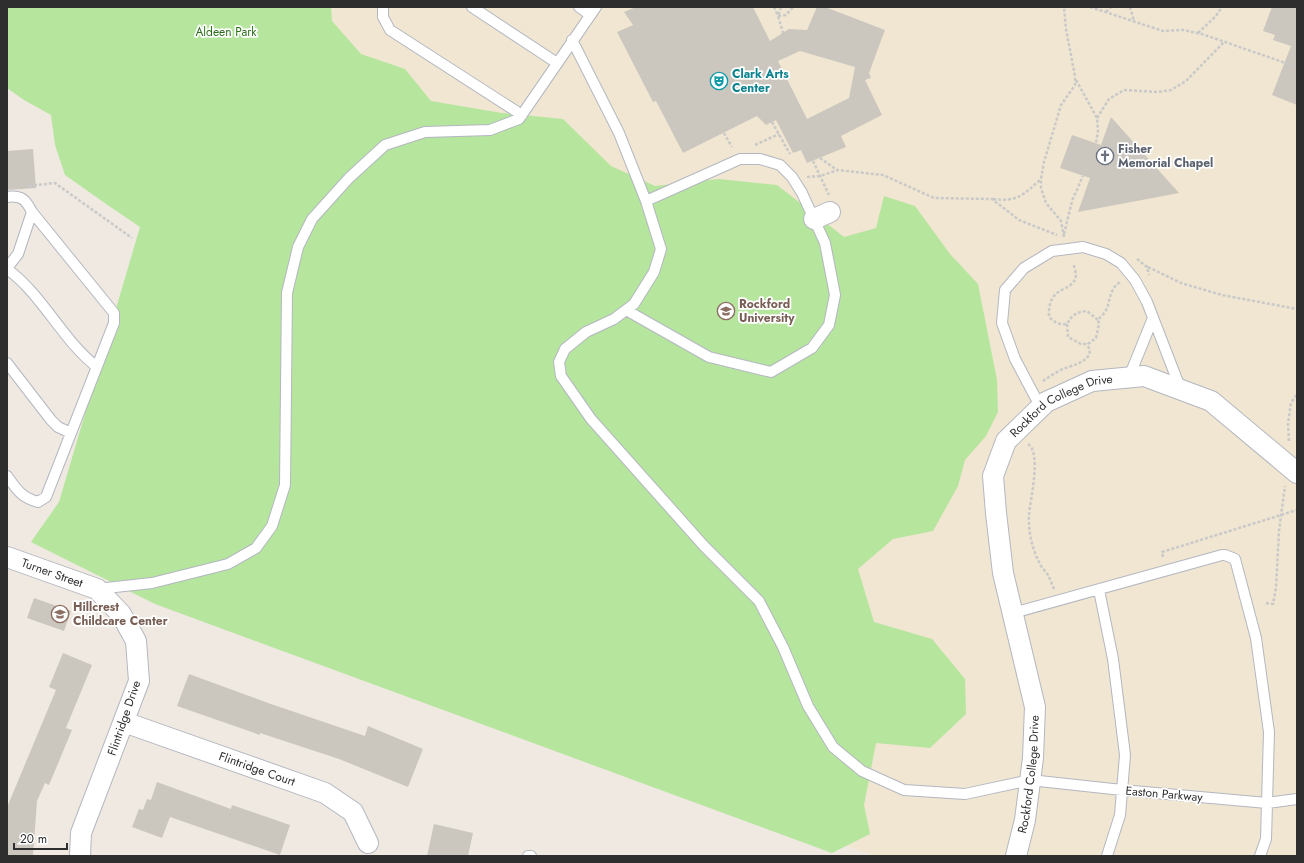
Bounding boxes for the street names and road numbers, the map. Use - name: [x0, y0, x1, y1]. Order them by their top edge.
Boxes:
- street label: Rockford College Drive: [1006, 370, 1113, 442]
- street label: Turner Street: [19, 554, 85, 592]
- street label: Flintridge Drive: [103, 678, 145, 758]
- street label: Rockford College Drive: [1013, 715, 1044, 835]
- street label: Flintridge Court: [216, 747, 298, 791]
- street label: Easton Parkway: [1125, 782, 1204, 806]

